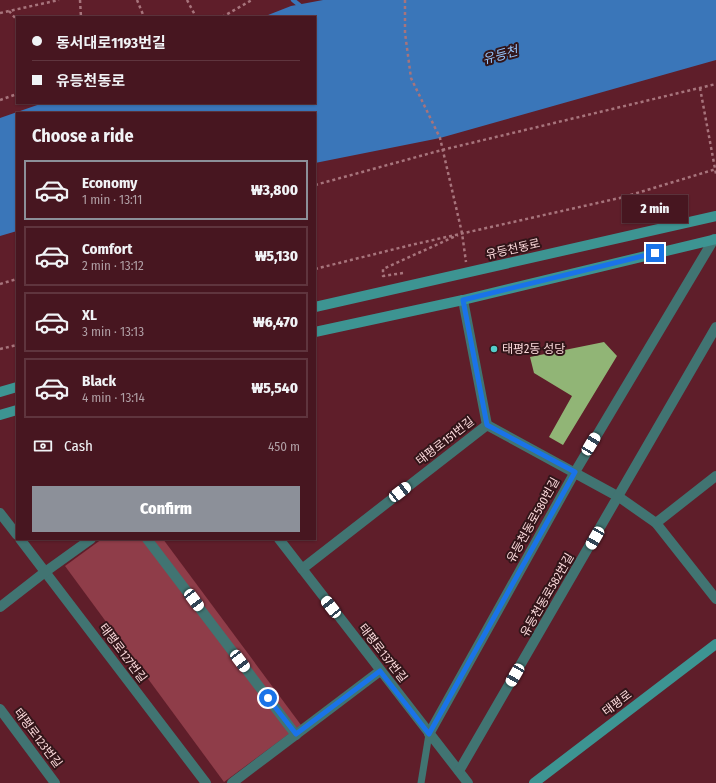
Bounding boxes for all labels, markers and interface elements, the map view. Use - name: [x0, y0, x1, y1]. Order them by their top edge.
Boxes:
- text: 동서대로1193번길: [56, 34, 166, 52]
- water label: 유등천: [481, 43, 520, 67]
- text: 유등천동로: [56, 72, 125, 90]
- text: Choose a ride: [32, 125, 134, 147]
- icon: car: [34, 172, 70, 208]
- text: Economy: [82, 174, 137, 192]
- text: ₩3,800: [251, 181, 298, 199]
- text: 1 min · 13:11: [82, 192, 142, 207]
- callout: 2 min: [622, 195, 688, 223]
- text: 2 min: [641, 201, 669, 216]
- street label: 유등천동로: [485, 236, 541, 262]
- icon: car: [34, 238, 70, 274]
- text: Comfort: [82, 240, 133, 258]
- route end: [646, 244, 664, 262]
- text: ₩5,130: [255, 247, 298, 265]
- text: 2 min · 13:12: [82, 258, 144, 273]
- icon: car: [34, 304, 70, 340]
- text: XL: [82, 306, 97, 324]
- text: ₩6,470: [253, 313, 298, 331]
- text: 3 min · 13:13: [82, 324, 144, 339]
- place label: 태평2동 성당: [502, 342, 565, 356]
- marker: 태평2동 성당: [489, 344, 499, 354]
- icon: car: [34, 370, 70, 406]
- text: Black: [82, 372, 116, 390]
- text: ₩5,540: [252, 379, 298, 397]
- text: 4 min · 13:14: [82, 390, 145, 405]
- street label: 태평로151번길: [413, 414, 477, 468]
- car: [580, 431, 602, 457]
- icon: cash: [32, 435, 54, 457]
- text: Cash: [64, 437, 93, 455]
- text: 450 m: [268, 439, 300, 454]
- street label: 유등천동로580번길: [504, 475, 562, 565]
- car: [387, 480, 413, 504]
- button: Confirm: [32, 486, 300, 532]
- car: [584, 525, 606, 551]
- street label: 유등천동로582번길: [517, 551, 577, 639]
- car: [182, 587, 206, 613]
- car: [319, 594, 343, 620]
- street label: 태평로127번길: [96, 621, 150, 685]
- street label: 태평로137번길: [356, 621, 410, 685]
- car: [228, 648, 252, 674]
- car: [504, 662, 526, 688]
- street label: 태평로: [600, 687, 634, 719]
- route start: [259, 689, 277, 707]
- street label: 태평로123번길: [11, 706, 65, 770]

